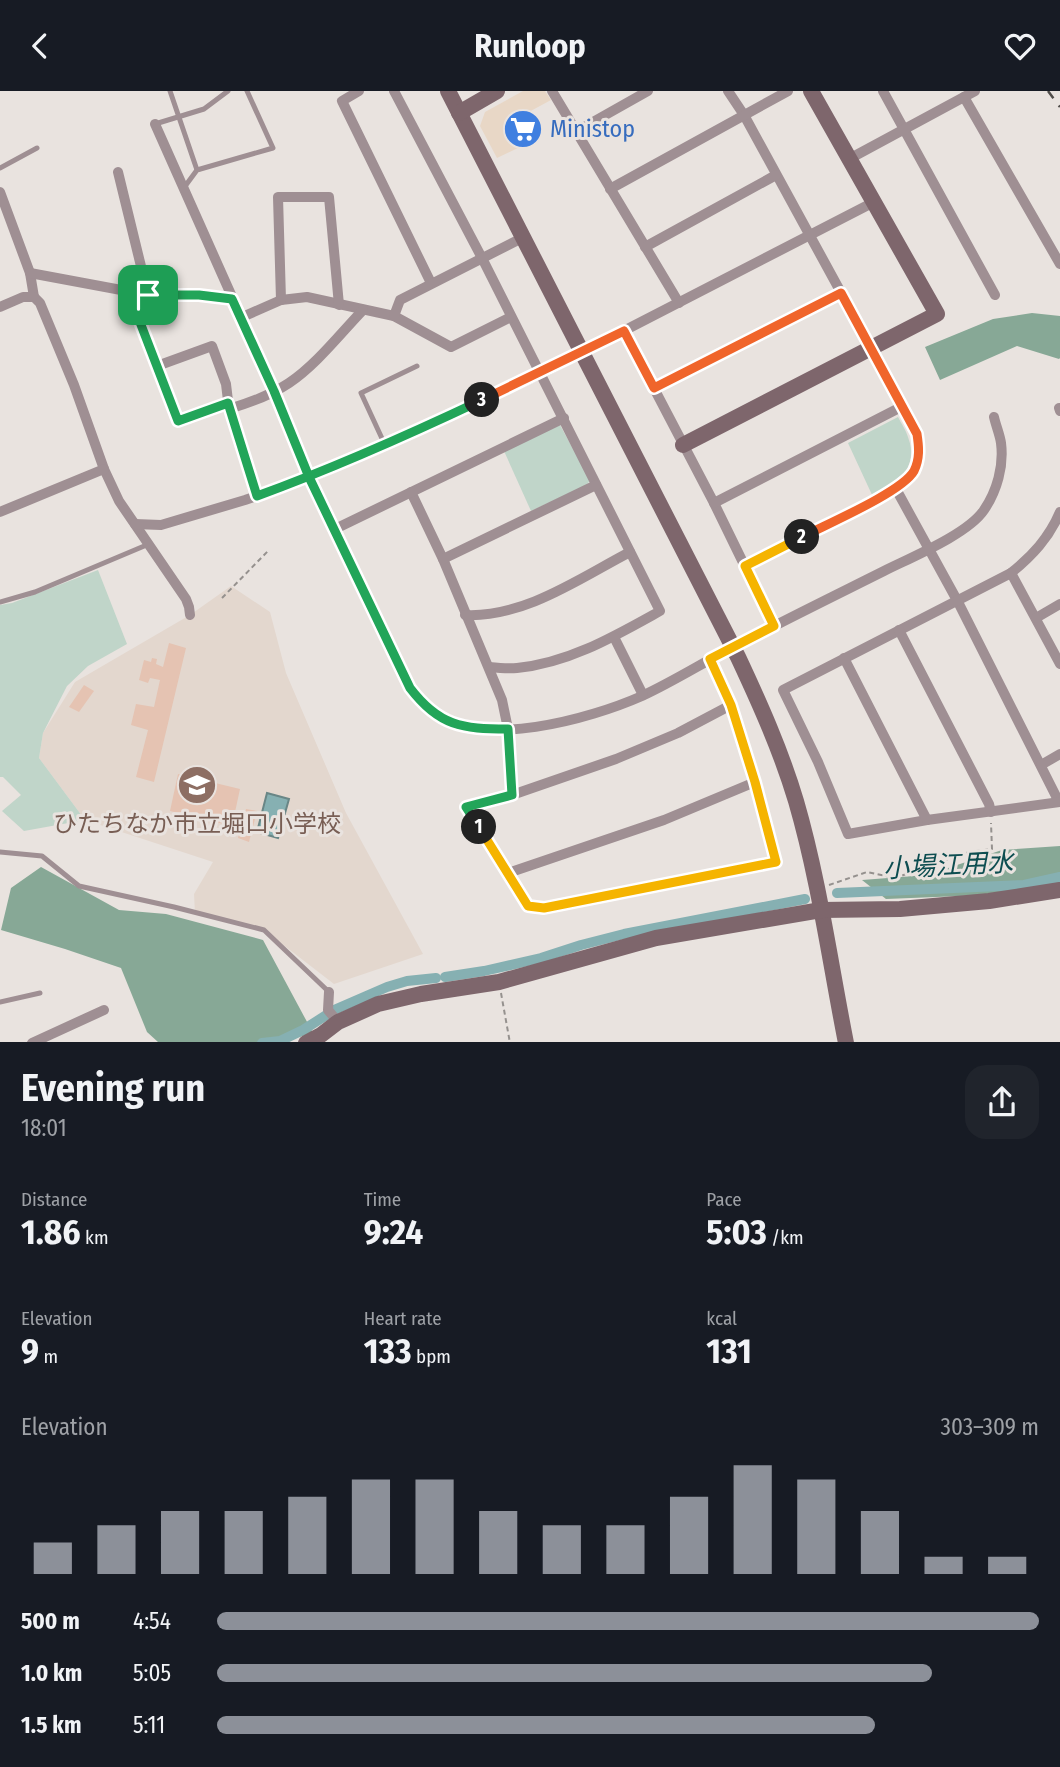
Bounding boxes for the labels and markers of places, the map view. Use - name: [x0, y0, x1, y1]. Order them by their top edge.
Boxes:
- supermarket icon: Ministop: [502, 108, 544, 150]
- place label: Ministop: [550, 115, 635, 143]
- pin: [118, 265, 178, 325]
- pin: 3: [464, 383, 500, 417]
- pin: 2: [784, 519, 820, 555]
- school or university icon: ひたちなか市立堀口小学校: [176, 764, 218, 806]
- pin: 1: [462, 809, 496, 845]
- place label: ひたちなか市立堀口小学校: [53, 810, 341, 838]

